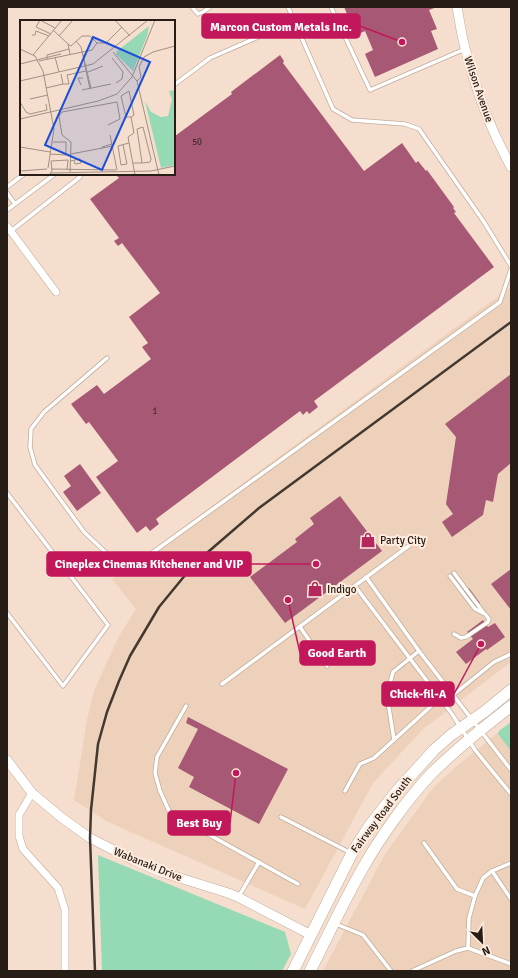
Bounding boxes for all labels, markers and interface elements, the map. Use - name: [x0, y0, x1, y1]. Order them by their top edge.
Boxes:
- callout: Marcon Custom Metals Inc.: [202, 14, 360, 38]
- inset map: [20, 20, 175, 175]
- text: Marcon Custom Metals Inc.: [210, 20, 352, 35]
- street label: Wilson Avenue: [461, 54, 496, 124]
- house number: 50: [192, 137, 202, 148]
- house number: 1: [153, 406, 158, 417]
- shop icon: Party City: [359, 531, 377, 549]
- place label: Party City: [380, 534, 427, 547]
- callout: Cineplex Cinemas Kitchener and VIP: [47, 552, 251, 576]
- text: Cineplex Cinemas Kitchener and VIP: [55, 557, 243, 572]
- shop icon: Indigo: [306, 580, 324, 598]
- place label: Indigo: [327, 583, 357, 596]
- callout: Good Earth: [300, 641, 375, 665]
- text: Good Earth: [308, 646, 367, 661]
- callout: Chick-fil-A: [382, 682, 454, 706]
- text: Chick-fil-A: [390, 687, 447, 702]
- street label: Fairway Road South: [348, 773, 414, 855]
- callout: Best Buy: [168, 811, 230, 835]
- text: Best Buy: [176, 816, 222, 831]
- street label: Wabanaki Drive: [112, 845, 184, 884]
- north arrow: [462, 922, 502, 962]
- text: N: [480, 943, 492, 958]

